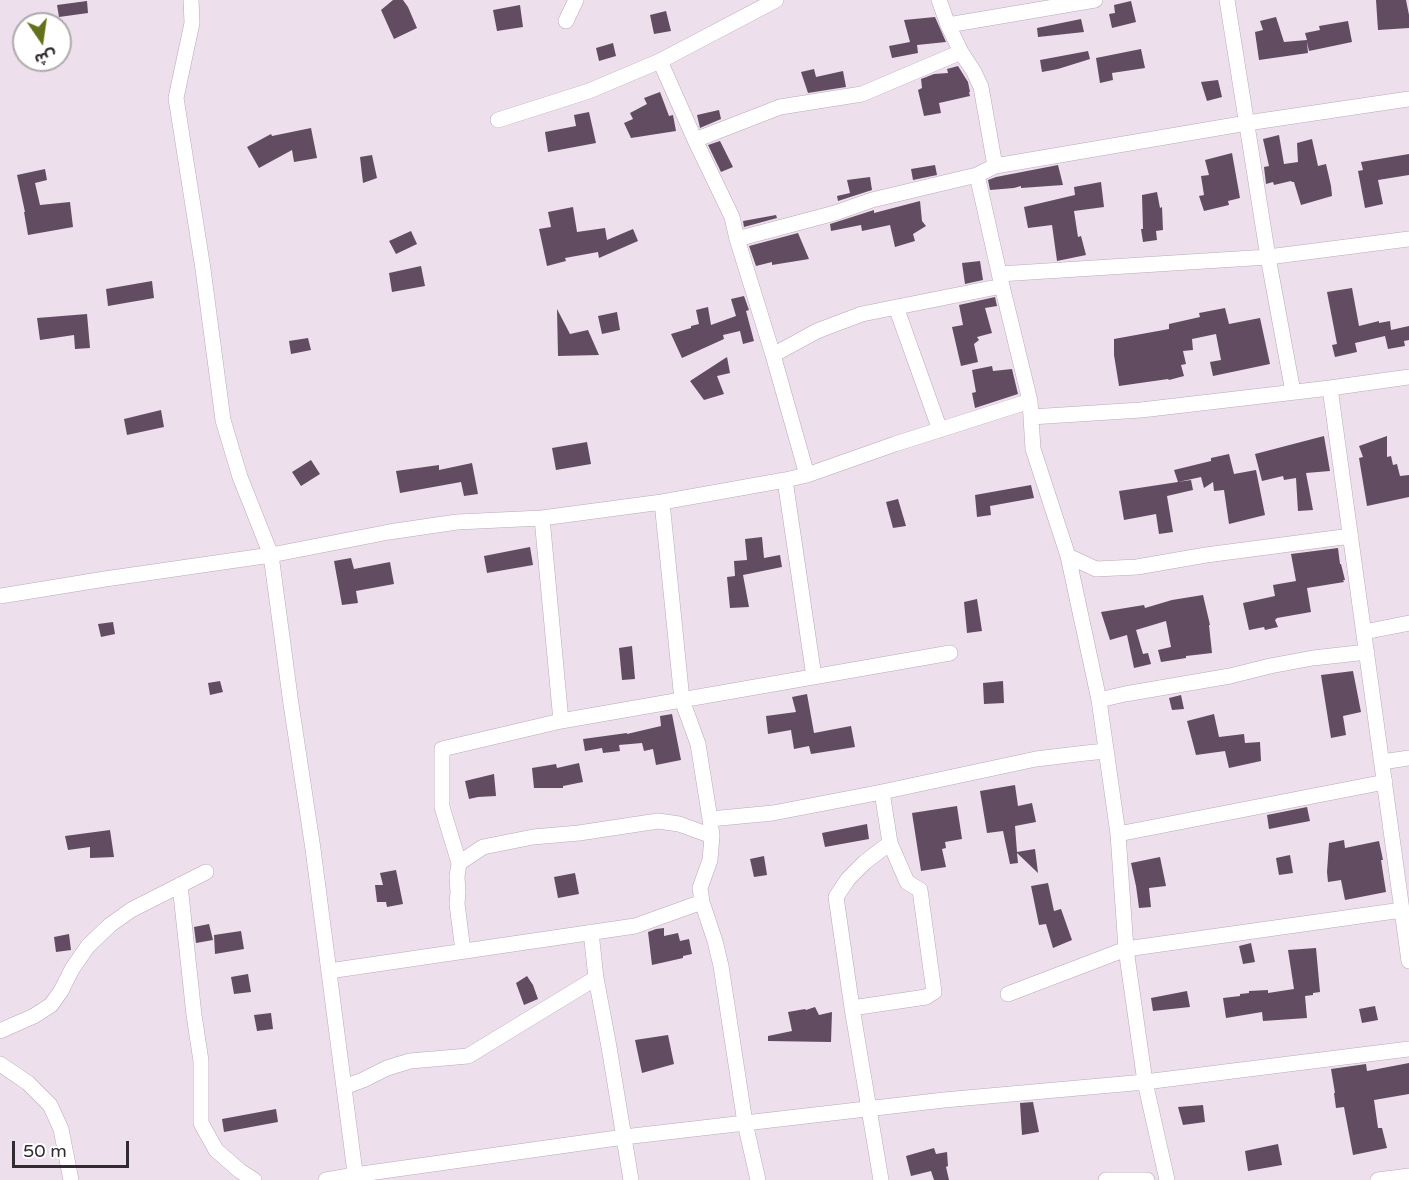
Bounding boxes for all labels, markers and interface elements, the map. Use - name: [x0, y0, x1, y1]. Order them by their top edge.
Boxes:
- north arrow: [12, 12, 72, 72]
- text: ش: [33, 45, 59, 70]
- scale bar: [15, 1129, 132, 1167]
- text: 50 m: [23, 1140, 67, 1162]

